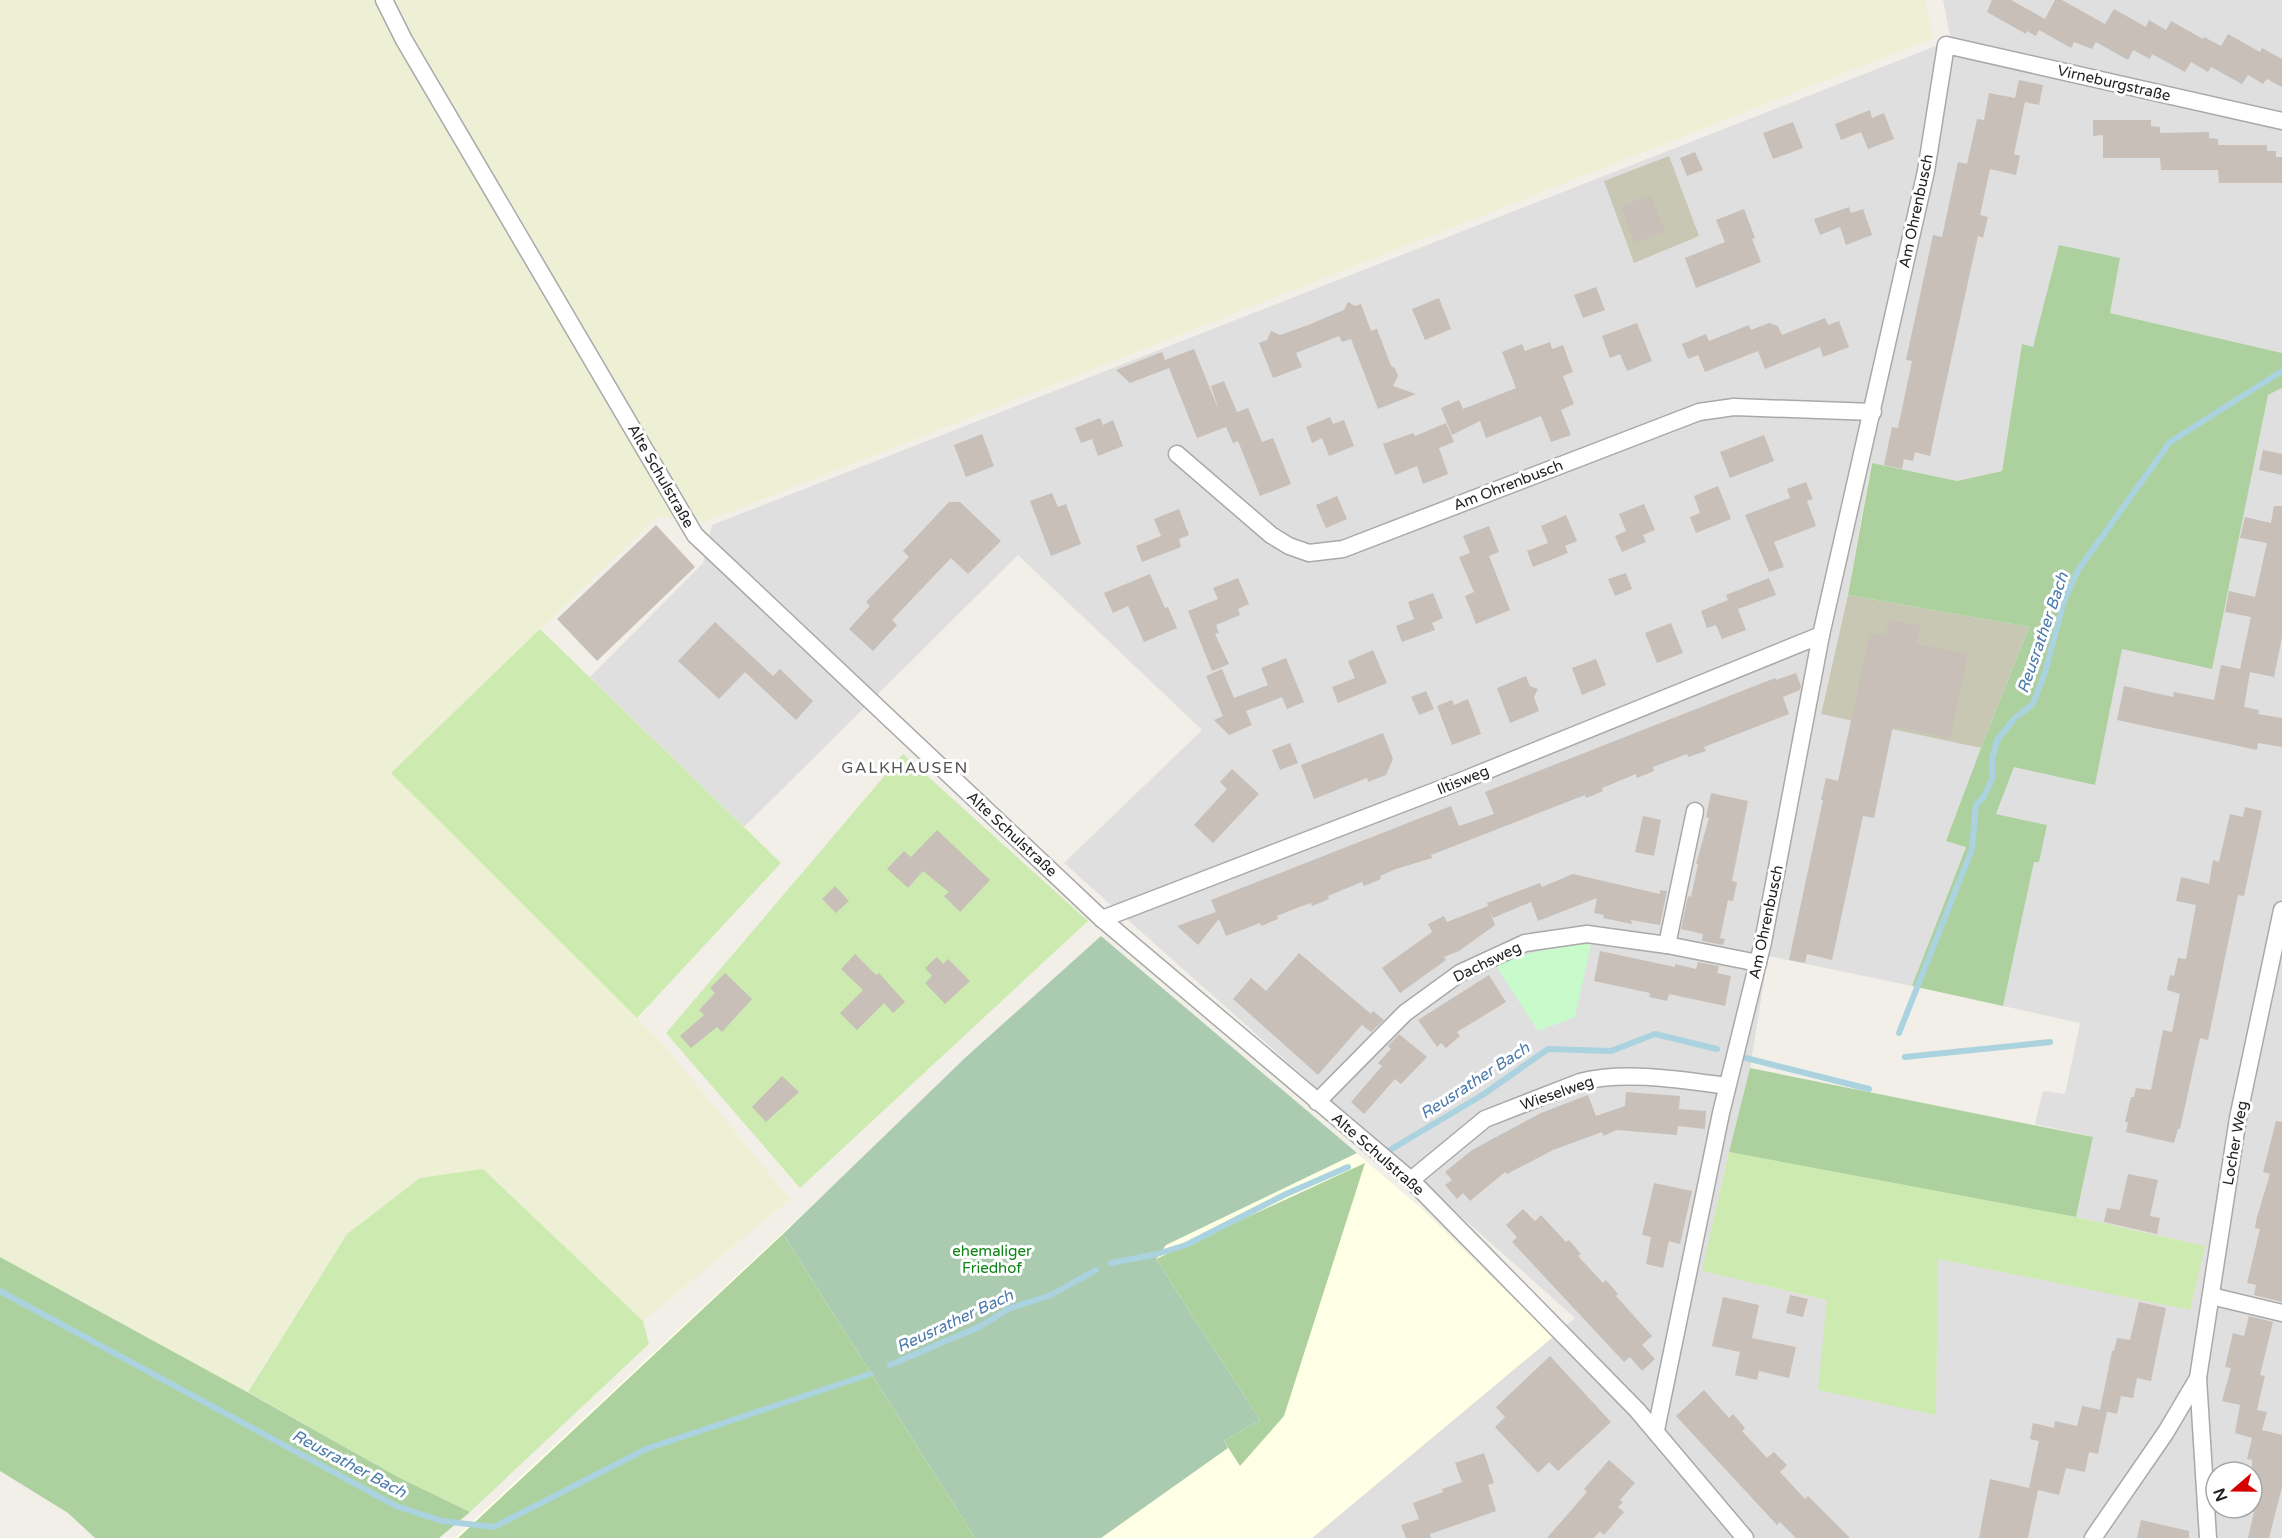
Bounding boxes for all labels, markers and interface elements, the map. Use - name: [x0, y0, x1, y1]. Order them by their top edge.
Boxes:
- street label: Virneburgstraße: [2056, 61, 2172, 105]
- street label: Am Ohrenbusch: [1895, 152, 1937, 270]
- street label: Alte Schulstraße: [624, 421, 698, 531]
- street label: Am Ohrenbusch: [1451, 456, 1565, 514]
- water label: Reusrather Bach: [2013, 569, 2073, 696]
- district label: GALKHAUSEN: [841, 758, 969, 778]
- street label: Iltisweg: [1435, 762, 1491, 798]
- street label: Alte Schulstraße: [963, 788, 1061, 880]
- street label: Am Ohrenbusch: [1745, 863, 1787, 981]
- street label: Dachsweg: [1450, 938, 1524, 986]
- water label: Reusrather Bach: [1417, 1038, 1534, 1124]
- street label: Wieselweg: [1518, 1072, 1596, 1114]
- street label: Locher Weg: [2219, 1099, 2251, 1187]
- street label: Alte Schulstraße: [1328, 1109, 1428, 1199]
- park label: ehemaliger Friedhof: [952, 1242, 1032, 1277]
- water label: Reusrather Bach: [894, 1285, 1018, 1357]
- water label: Reusrather Bach: [289, 1426, 411, 1503]
- north arrow: [2204, 1460, 2264, 1520]
- text: N: [2209, 1485, 2232, 1504]

